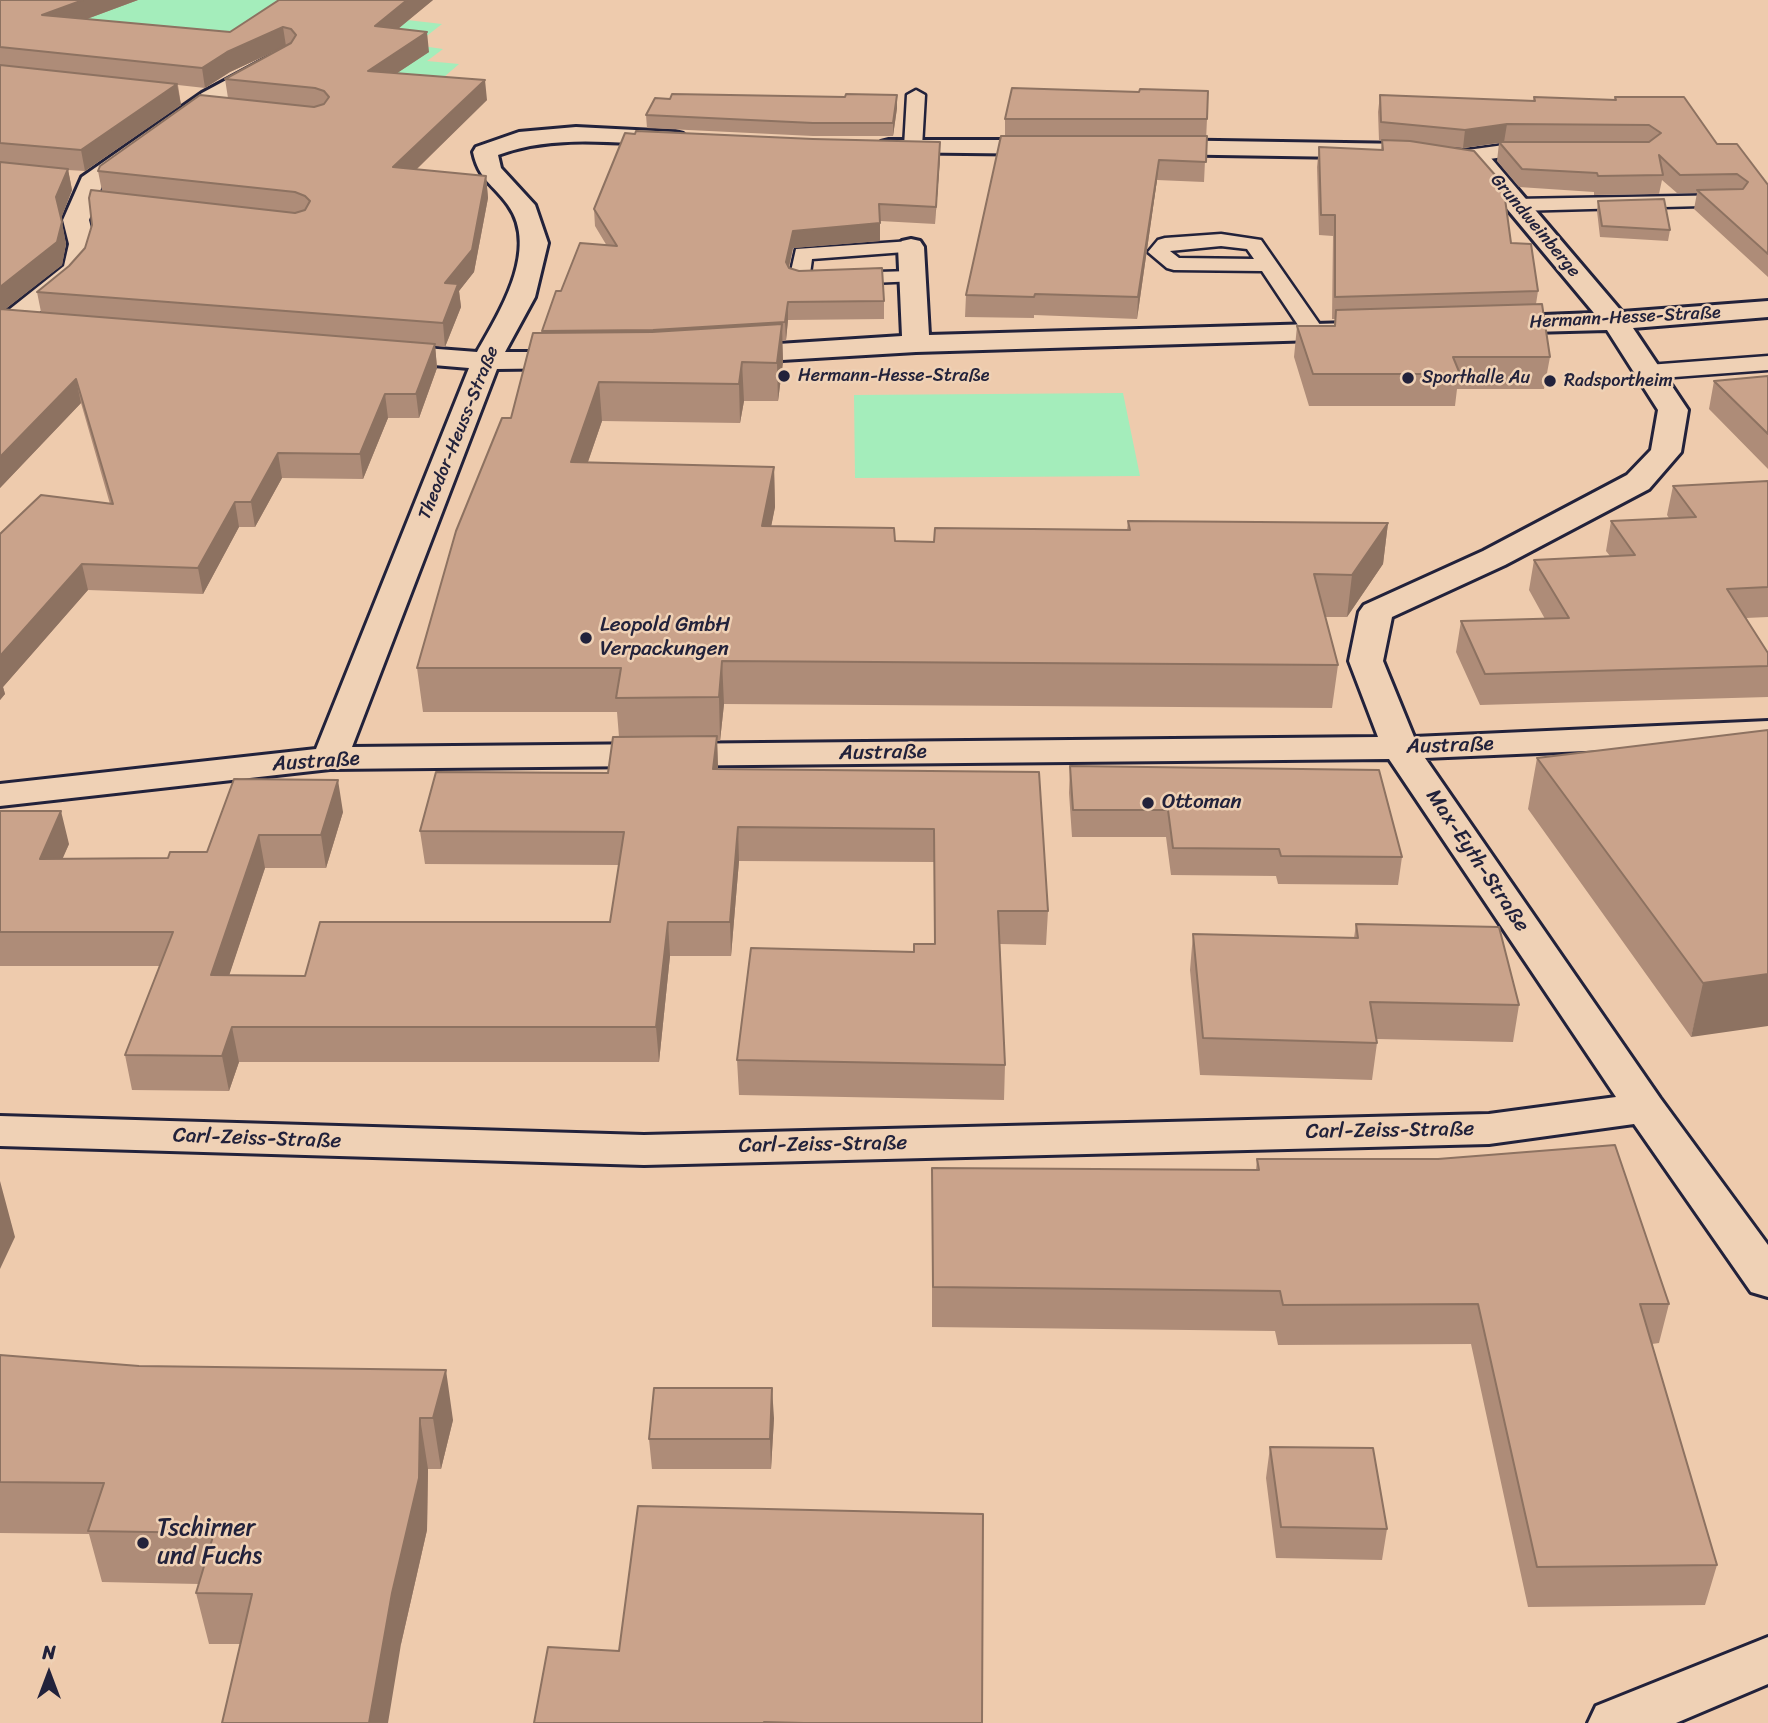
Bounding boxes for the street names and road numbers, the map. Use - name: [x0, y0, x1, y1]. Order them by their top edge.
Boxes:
- street label: Grundweinberge: [1485, 170, 1585, 282]
- street label: Hermann-Hesse-Straße: [1529, 302, 1721, 334]
- street label: Theodor-Heuss-Straße: [414, 343, 504, 523]
- street label: Austraße: [1406, 732, 1494, 760]
- street label: Austraße: [839, 740, 927, 766]
- street label: Austraße: [271, 746, 361, 778]
- street label: Max-Eyth-Straße: [1420, 785, 1534, 937]
- street label: Carl-Zeiss-Straße: [1306, 1117, 1474, 1145]
- street label: Carl-Zeiss-Straße: [172, 1123, 342, 1155]
- street label: Carl-Zeiss-Straße: [739, 1131, 907, 1159]

